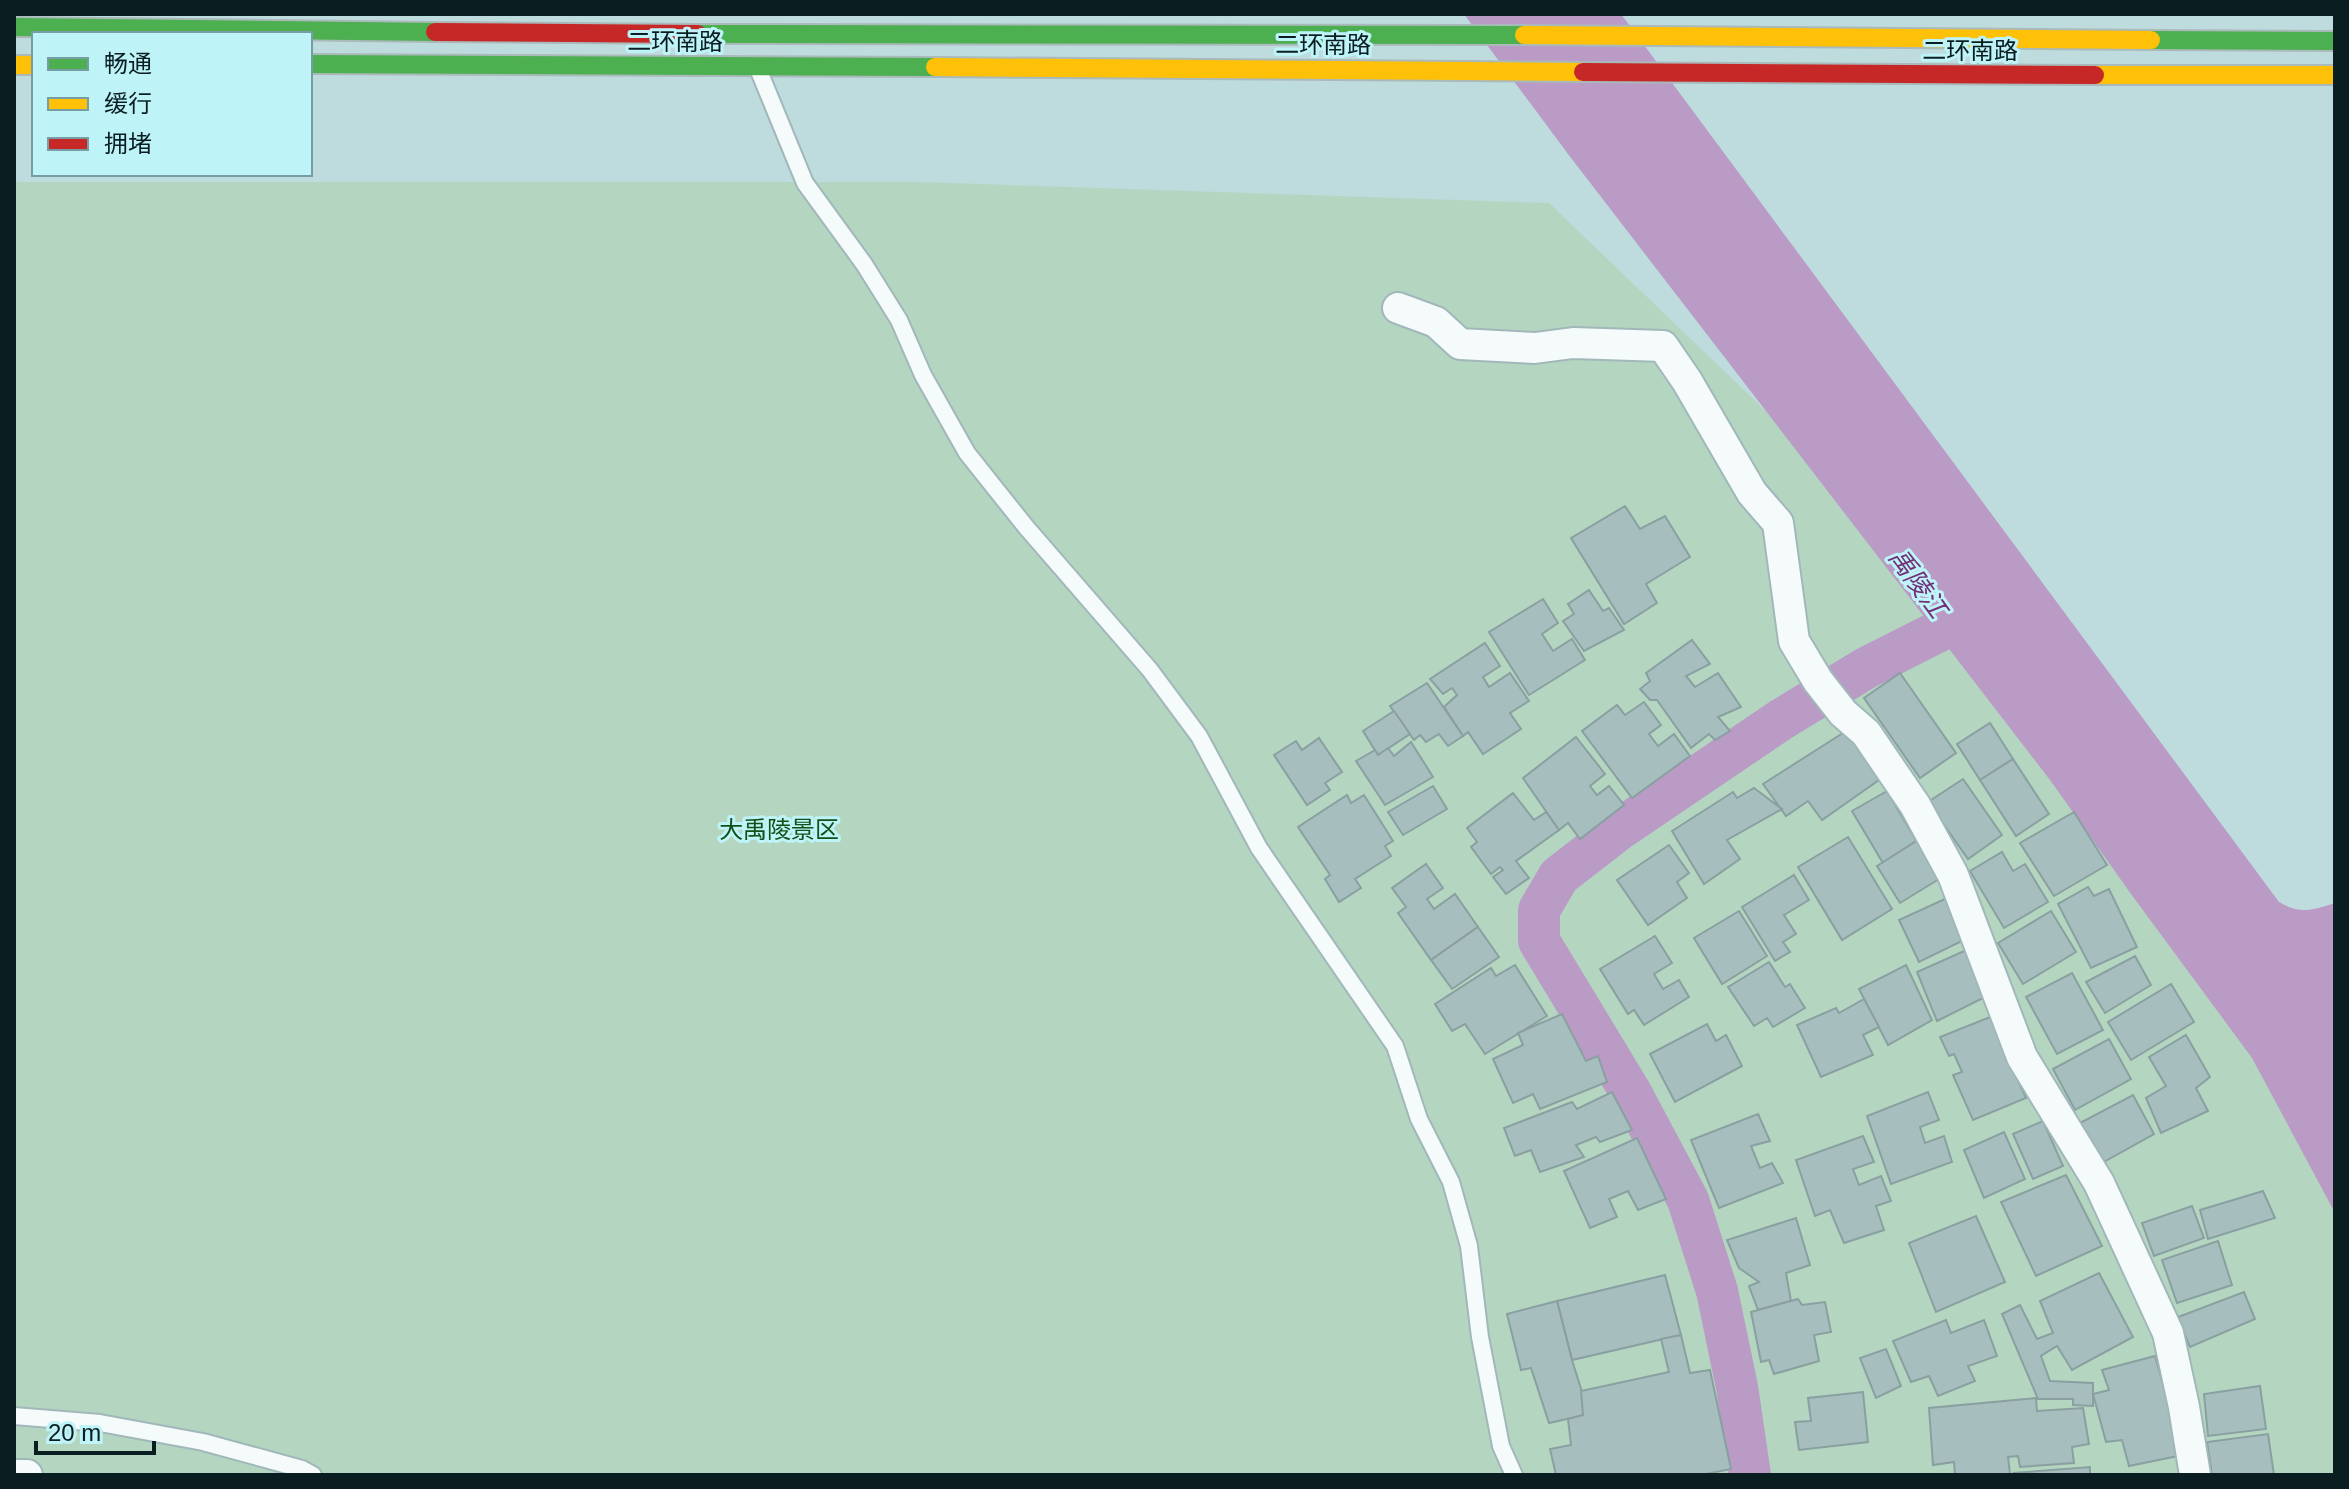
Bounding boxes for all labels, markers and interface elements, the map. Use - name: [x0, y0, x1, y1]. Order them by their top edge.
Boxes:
- street label: 二环南路: [627, 28, 723, 55]
- street label: 二环南路: [1275, 31, 1371, 58]
- legend: [32, 32, 312, 176]
- street label: 二环南路: [1922, 37, 2018, 64]
- text: 畅通: [104, 50, 152, 77]
- text: 缓行: [104, 90, 152, 117]
- text: 拥堵: [104, 130, 152, 157]
- water label: 禹陵江: [1883, 543, 1955, 626]
- park label: 大禹陵景区: [719, 816, 839, 843]
- scale bar: [36, 1405, 154, 1455]
- text: 20 m: [48, 1419, 101, 1446]

